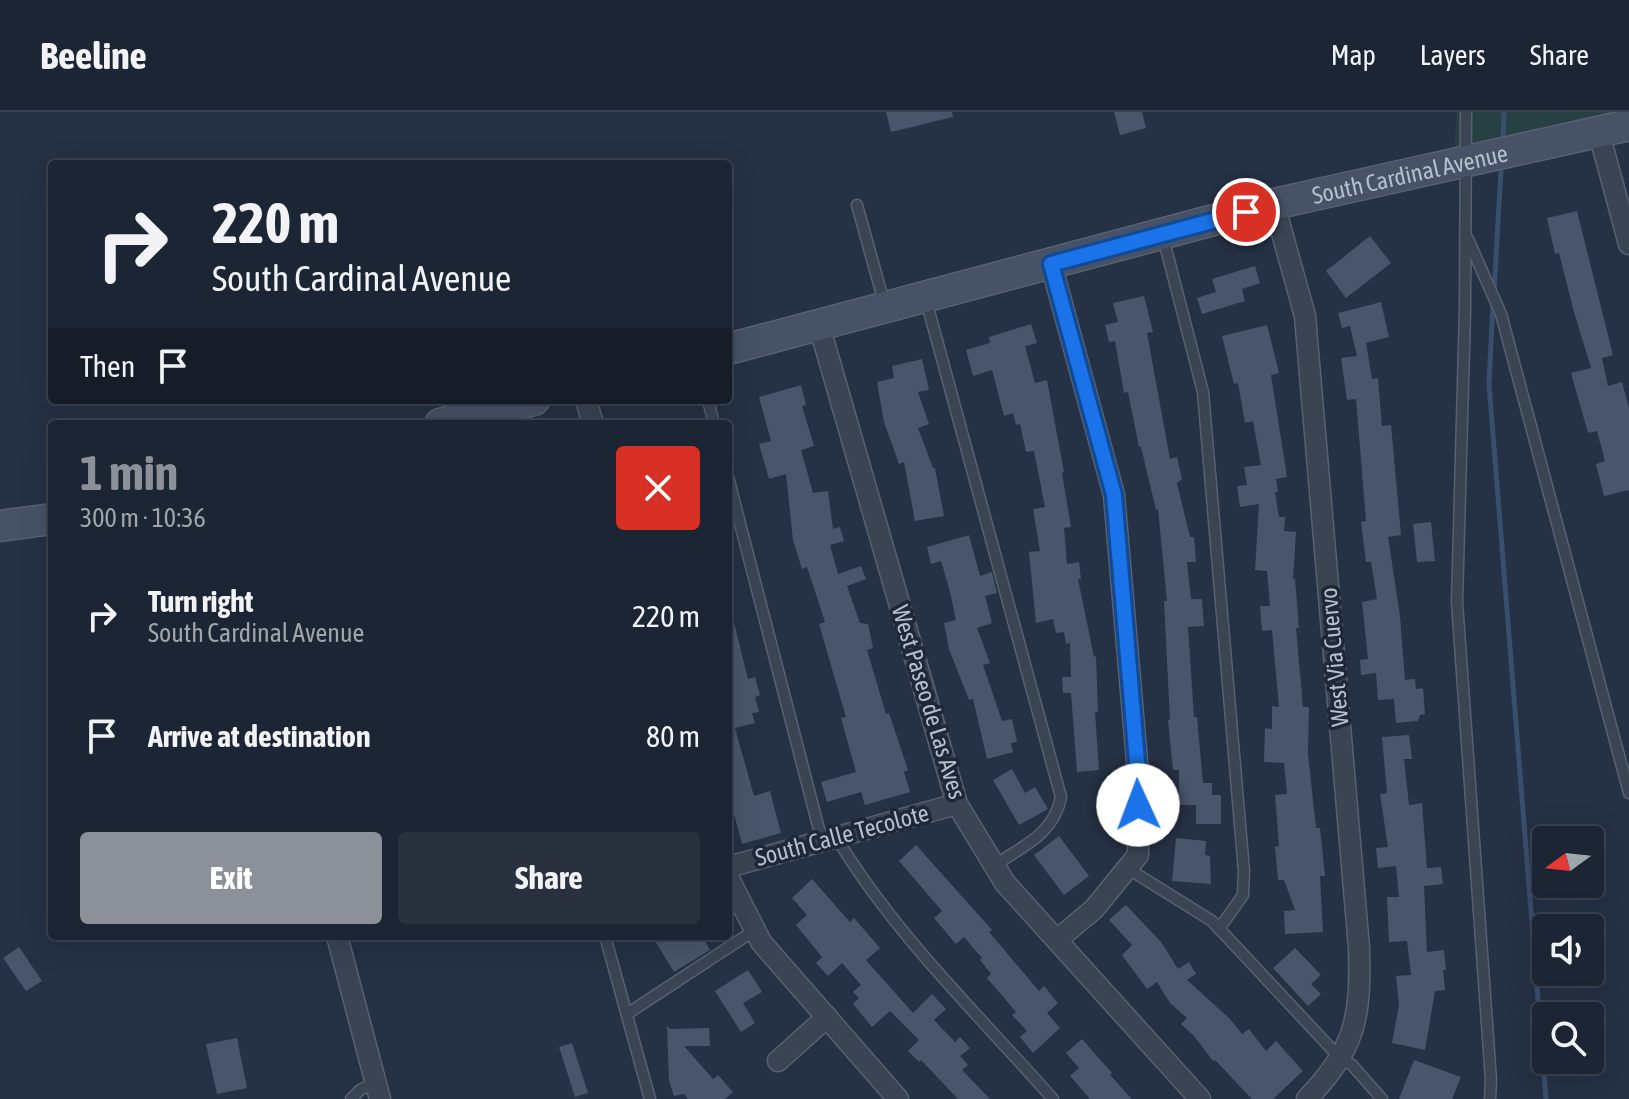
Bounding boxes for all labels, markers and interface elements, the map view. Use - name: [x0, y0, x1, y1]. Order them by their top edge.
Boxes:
- text: Beeline: [40, 34, 147, 77]
- text: Map: [1331, 39, 1376, 71]
- text: Layers: [1420, 39, 1486, 71]
- text: Share: [1530, 39, 1589, 71]
- street label: South Cardinal Avenue: [1309, 139, 1510, 209]
- pin: [1212, 178, 1280, 246]
- icon: arrive: [1224, 190, 1268, 234]
- text: 220 m: [212, 191, 339, 255]
- icon: right: [80, 192, 184, 296]
- text: South Cardinal Avenue: [212, 257, 511, 299]
- icon: arrive: [151, 344, 195, 388]
- text: Then: [80, 349, 135, 383]
- text: 1 min: [80, 445, 178, 500]
- button: close: [616, 446, 700, 530]
- text: 300 m · 10:36: [80, 503, 206, 533]
- text: Turn right: [148, 584, 254, 618]
- street label: West Via Cuervo: [1314, 586, 1354, 728]
- icon: right: [80, 594, 124, 638]
- text: 220 m: [632, 599, 700, 633]
- street label: West Paseo de Las Aves: [887, 602, 971, 802]
- text: South Cardinal Avenue: [148, 618, 364, 648]
- icon: arrive: [80, 714, 124, 758]
- text: Arrive at destination: [148, 719, 370, 753]
- text: 80 m: [646, 719, 700, 753]
- position arrow: [1096, 763, 1180, 847]
- street label: South Calle Tecolote: [752, 799, 932, 871]
- north arrow: [1532, 826, 1604, 898]
- map controls: [1532, 826, 1604, 1074]
- button: Exit: [80, 832, 382, 924]
- button: Share: [398, 832, 700, 924]
- button: sound: [1532, 914, 1604, 986]
- button: search: [1532, 1002, 1604, 1074]

